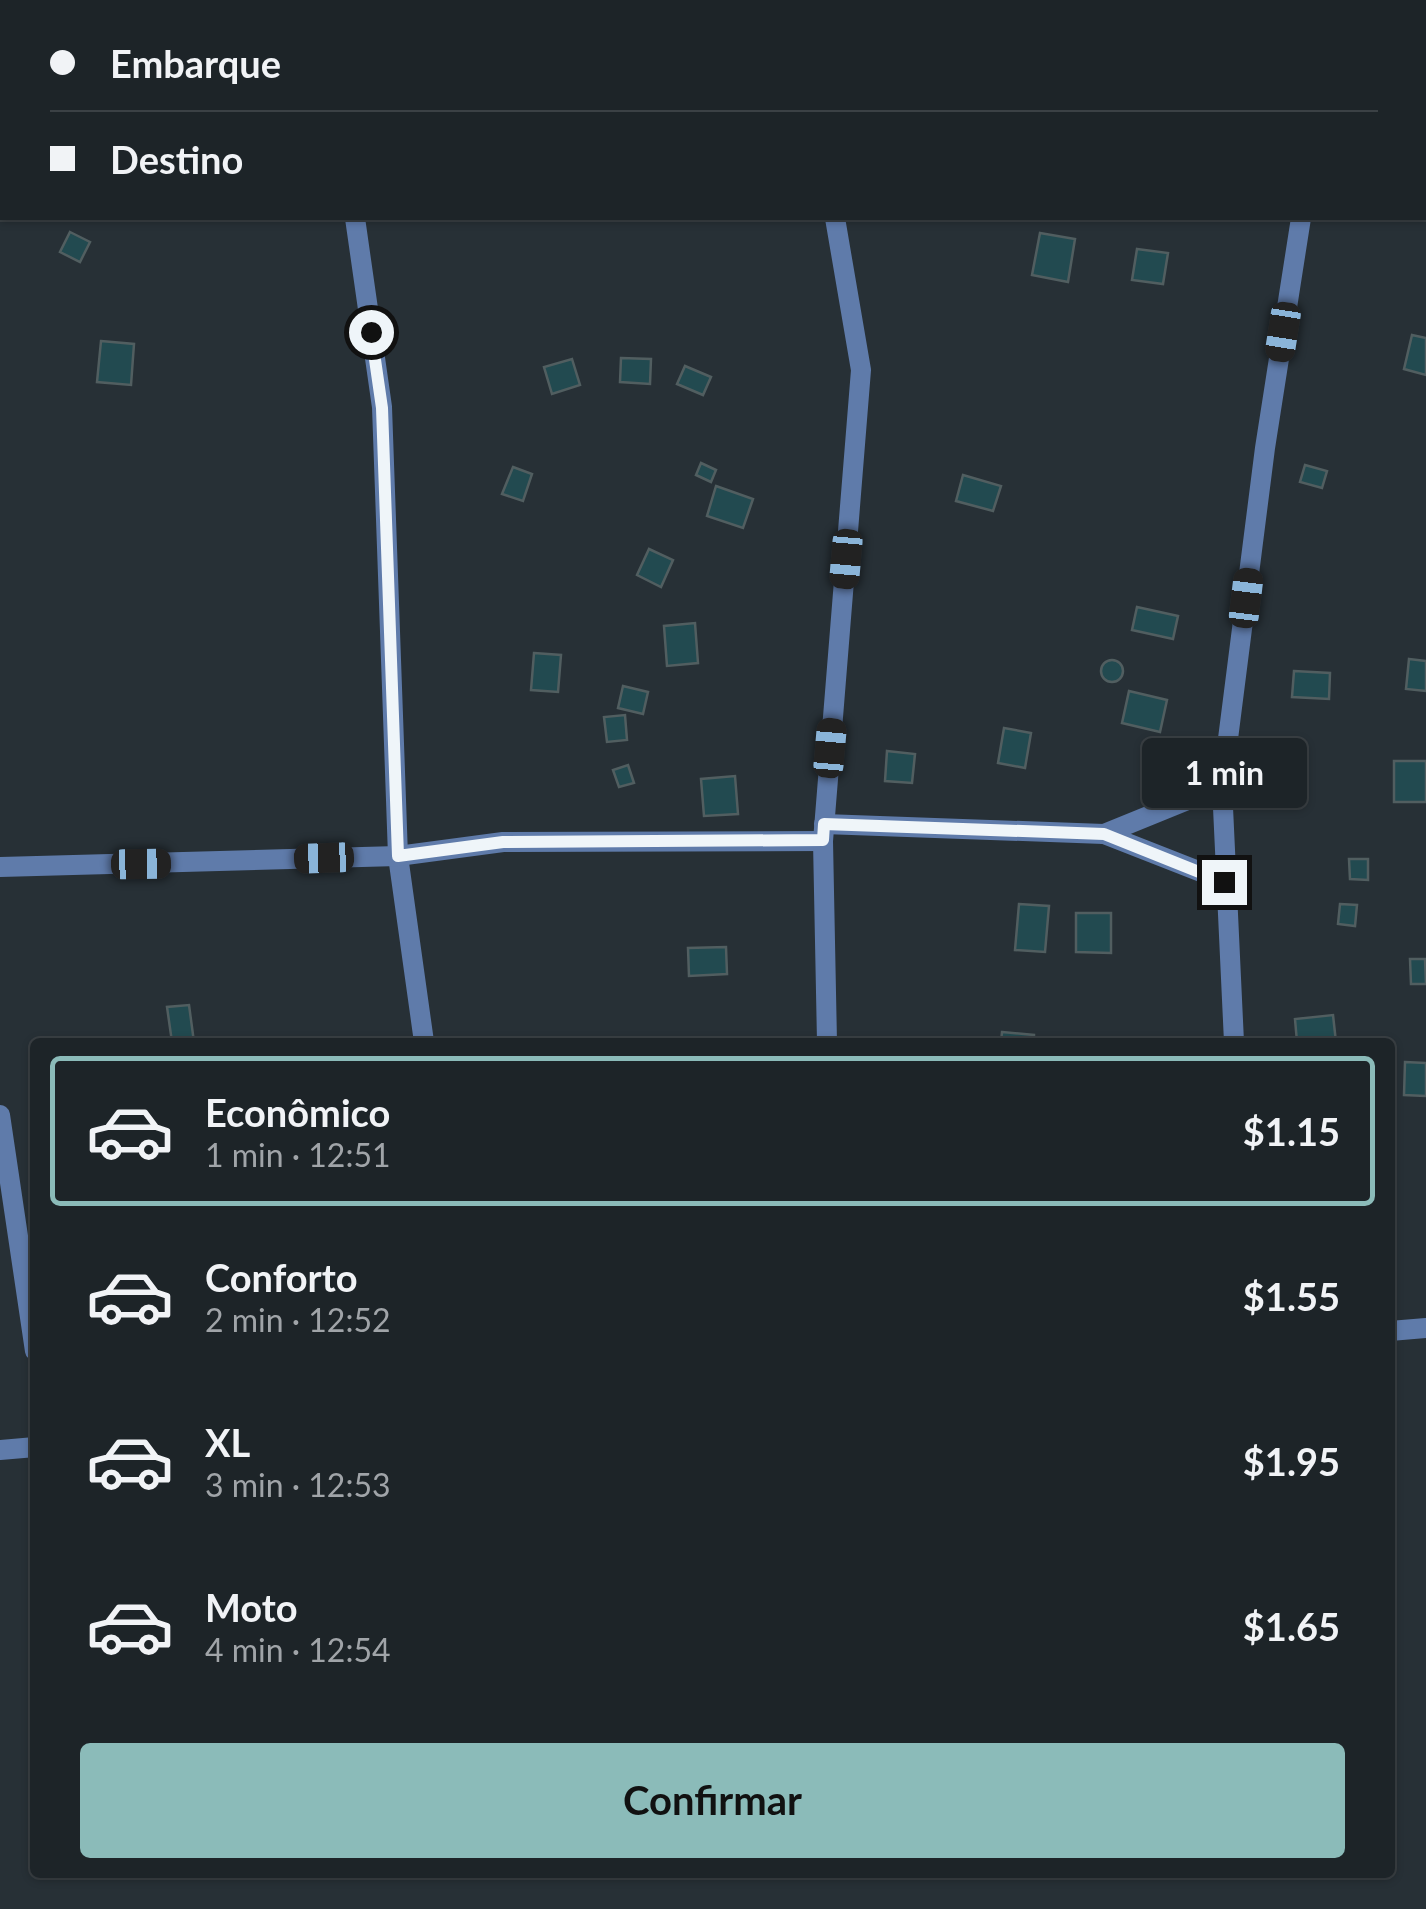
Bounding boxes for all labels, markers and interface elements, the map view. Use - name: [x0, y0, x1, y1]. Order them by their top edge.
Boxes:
- text: Embarque: [110, 40, 281, 86]
- text: Destino: [110, 136, 243, 182]
- car: [1263, 300, 1303, 364]
- route start: [349, 310, 394, 355]
- car: [828, 528, 864, 590]
- car: [1227, 566, 1265, 630]
- car: [812, 717, 848, 779]
- callout: 1 min: [1142, 737, 1306, 807]
- text: 1 min: [1185, 753, 1264, 792]
- car: [293, 842, 355, 874]
- car: [111, 848, 171, 880]
- route end: [1202, 860, 1247, 905]
- icon: car: [85, 1086, 175, 1176]
- text: Econômico: [205, 1089, 390, 1135]
- text: $1.15: [1243, 1108, 1340, 1154]
- text: 1 min · 12:51: [205, 1135, 391, 1174]
- icon: car: [85, 1251, 175, 1341]
- text: Conforto: [205, 1254, 358, 1300]
- text: $1.55: [1243, 1273, 1340, 1319]
- text: 2 min · 12:52: [205, 1300, 391, 1339]
- icon: car: [85, 1416, 175, 1506]
- text: XL: [205, 1419, 250, 1465]
- text: $1.95: [1243, 1438, 1340, 1484]
- text: 3 min · 12:53: [205, 1465, 391, 1504]
- icon: car: [85, 1581, 175, 1671]
- text: Moto: [205, 1584, 298, 1630]
- text: $1.65: [1243, 1603, 1340, 1649]
- text: 4 min · 12:54: [205, 1630, 391, 1669]
- button: Confirmar: [80, 1743, 1345, 1858]

